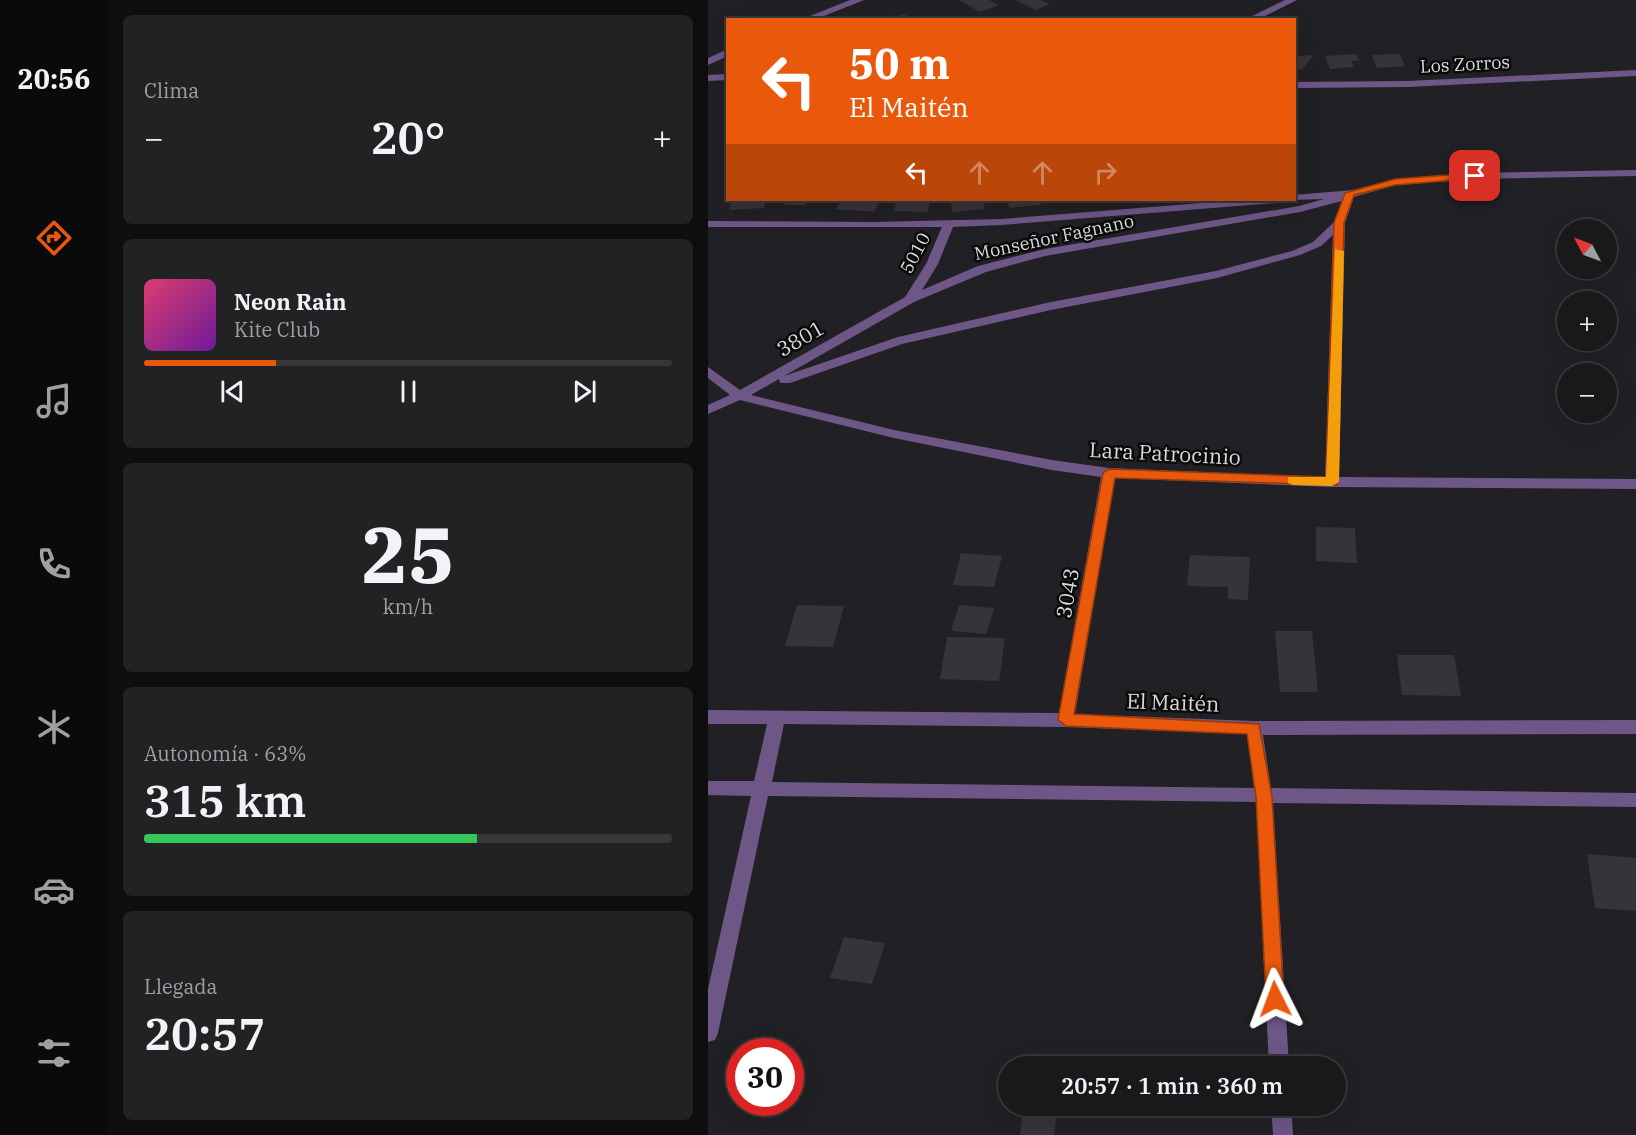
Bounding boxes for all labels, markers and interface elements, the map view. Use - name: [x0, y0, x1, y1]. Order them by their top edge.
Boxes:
- text: 50 m: [849, 36, 950, 91]
- icon: left: [750, 42, 828, 120]
- street label: Los Zorros: [1419, 50, 1511, 78]
- text: 20:56: [18, 61, 90, 96]
- text: Clima: [144, 77, 199, 104]
- text: El Maitén: [849, 89, 969, 124]
- text: 20°: [370, 108, 446, 166]
- text: −: [144, 116, 164, 159]
- text: +: [652, 116, 672, 159]
- pin: [1449, 150, 1500, 201]
- icon: left: [900, 156, 933, 189]
- icon: ahead: [963, 156, 996, 189]
- icon: ahead: [1026, 156, 1059, 189]
- icon: right: [1089, 156, 1122, 189]
- icon: arrive: [1458, 159, 1491, 192]
- street label: Monseñor Fagnano: [972, 209, 1136, 265]
- icon: directions: [33, 217, 75, 259]
- north arrow: [1557, 219, 1617, 279]
- map controls: [1557, 219, 1617, 423]
- street label: 5010: [895, 229, 935, 277]
- text: Neon Rain: [234, 287, 347, 316]
- button: +: [1557, 291, 1617, 351]
- street label: 3801: [771, 313, 829, 363]
- text: Kite Club: [234, 316, 320, 343]
- button: −: [1557, 363, 1617, 423]
- icon: previous: [216, 375, 249, 408]
- icon: pause: [392, 375, 425, 408]
- icon: next: [568, 375, 601, 408]
- icon: music: [33, 380, 75, 422]
- street label: Lara Patrocinio: [1088, 435, 1242, 471]
- text: 25: [361, 503, 455, 604]
- icon: phone: [33, 543, 75, 585]
- street label: 3043: [1049, 566, 1085, 620]
- text: km/h: [383, 593, 433, 620]
- street label: El Maitén: [1126, 686, 1220, 718]
- icon: climate: [33, 706, 75, 748]
- text: Autonomía · 63%: [144, 740, 306, 767]
- text: 315 km: [144, 771, 306, 829]
- icon: car: [33, 869, 75, 911]
- position arrow: [1243, 967, 1307, 1031]
- text: Llegada: [144, 973, 217, 1000]
- text: 20:57: [144, 1004, 265, 1062]
- icon: filters: [33, 1032, 75, 1074]
- speed limit sign: 30: [726, 1038, 804, 1116]
- text: 20:57 · 1 min · 360 m: [1061, 1071, 1283, 1100]

